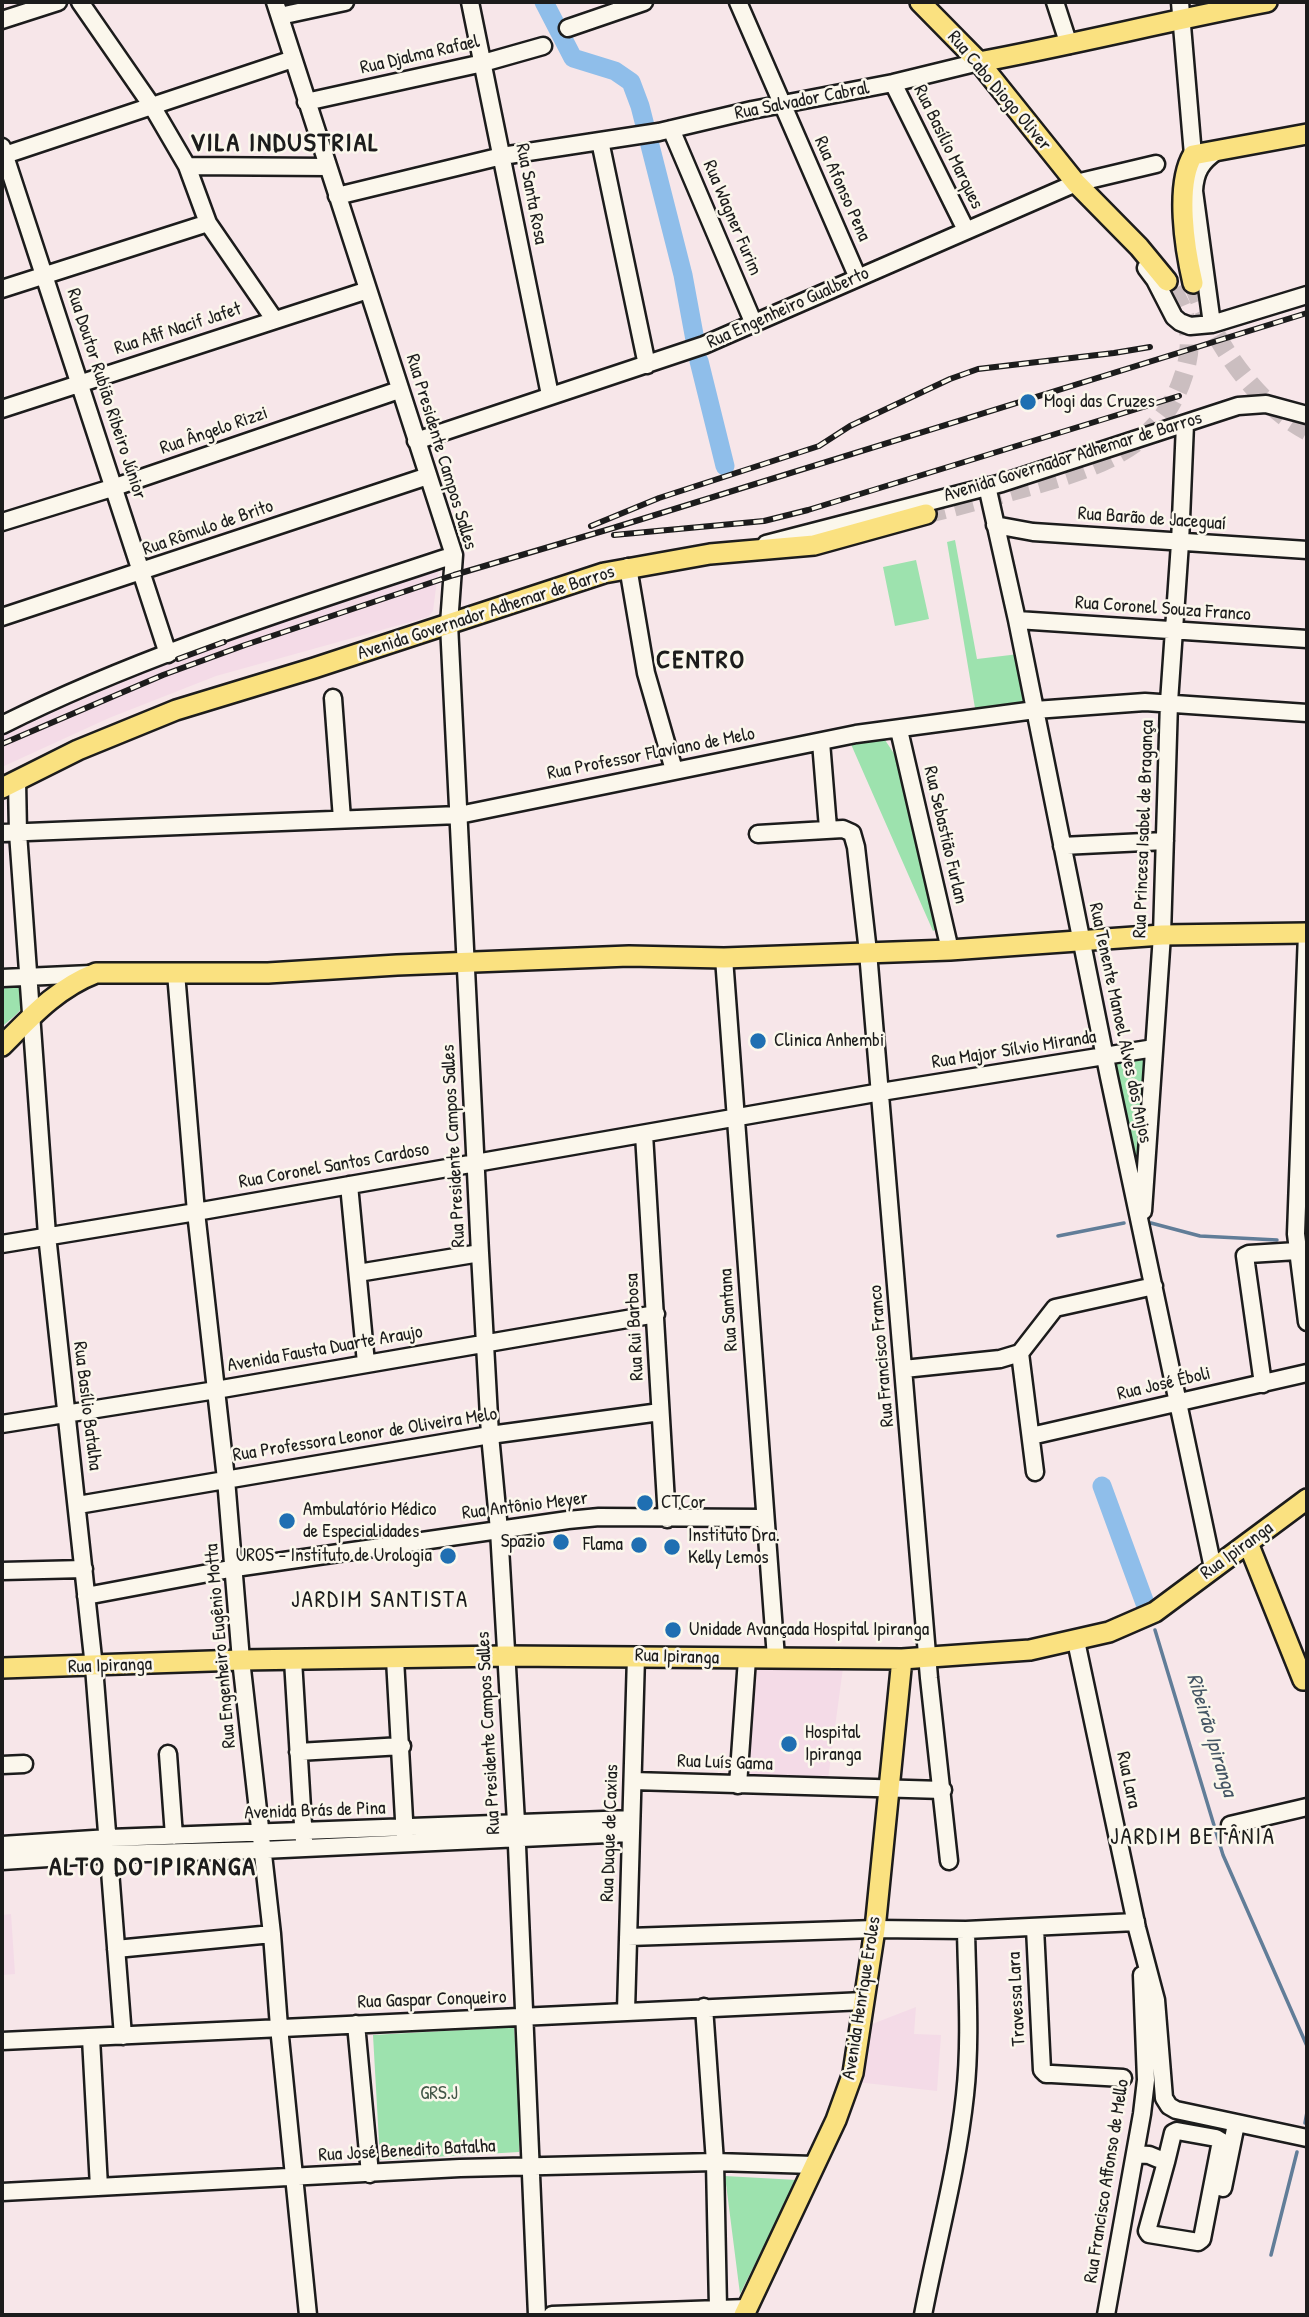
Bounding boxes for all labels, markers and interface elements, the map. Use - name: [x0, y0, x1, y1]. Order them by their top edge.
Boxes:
- street label: Rua Cabo Diogo Oliver: [942, 26, 1056, 156]
- street label: Rua Djalma Rafael: [358, 30, 482, 80]
- street label: Rua Salvador Cabral: [733, 77, 871, 125]
- street label: Rua Basílio Marques: [908, 81, 988, 213]
- district label: VILA INDUSTRIAL: [192, 128, 378, 160]
- street label: Rua Afonso Pena: [809, 133, 875, 245]
- street label: Rua Santa Rosa: [510, 142, 552, 246]
- street label: Rua Wagner Furim: [698, 157, 766, 279]
- street label: Rua Engenheiro Gualberto: [703, 262, 873, 354]
- street label: Rua Doutor Rubião Ribeiro Júnior: [61, 286, 151, 502]
- street label: Rua Afif Nacif Jafet: [112, 298, 244, 360]
- street label: Rua Presidente Campos Salles: [400, 352, 482, 552]
- place label: Mogi das Cruzes: [1044, 391, 1155, 413]
- marker: Mogi das Cruzes: [1018, 392, 1038, 412]
- street label: Rua Ângelo Rizzi: [157, 402, 271, 460]
- street label: Avenida Governador Adhemar de Barros: [941, 407, 1205, 507]
- street label: Rua Rômulo de Brito: [140, 495, 276, 561]
- street label: Rua Barão de Jaceguaí: [1077, 502, 1227, 536]
- street label: Avenida Governador Adhemar de Barros: [355, 561, 617, 665]
- street label: Rua Coronel Souza Franco: [1074, 591, 1252, 627]
- district label: CENTRO: [657, 645, 745, 677]
- street label: Rua Princesa Isabel de Bragança: [1129, 719, 1159, 939]
- street label: Rua Professor Flaviano de Melo: [545, 723, 757, 785]
- street label: Rua Sebastião Furlan: [918, 764, 972, 906]
- street label: Rua Tenente Manoel Alves dos Anjos: [1083, 901, 1157, 1145]
- street label: Rua Major Sílvio Miranda: [930, 1026, 1098, 1074]
- place label: Clinica Anhembi: [774, 1030, 884, 1052]
- marker: Clinica Anhembi: [748, 1031, 768, 1051]
- street label: Rua Presidente Campos Salles: [437, 1044, 471, 1248]
- street label: Rua Coronel Santos Cardoso: [237, 1138, 431, 1194]
- street label: Rua Santana: [715, 1268, 743, 1352]
- street label: Rua Rui Barbosa: [621, 1273, 649, 1381]
- street label: Rua Francisco Franco: [864, 1284, 900, 1428]
- street label: Avenida Fausta Duarte Araujo: [226, 1321, 424, 1377]
- street label: Rua Basílio Batalha: [68, 1340, 106, 1472]
- street label: Rua José Éboli: [1115, 1362, 1213, 1406]
- street label: Rua Professora Leonor de Oliveira Melo: [231, 1403, 499, 1467]
- street label: Rua Antônio Meyer: [461, 1487, 589, 1525]
- place label: CTCor: [661, 1492, 706, 1514]
- marker: CTCor: [635, 1493, 655, 1513]
- place label: Ambulatório Médico de Especialidades: [303, 1499, 436, 1543]
- marker: Ambulatório Médico de Especialidades: [277, 1511, 297, 1531]
- street label: Rua Ipiranga: [1196, 1517, 1278, 1585]
- place label: Instituto Dra. Kelly Lemos: [688, 1525, 780, 1569]
- place label: Spazio: [501, 1531, 545, 1553]
- marker: Spazio: [551, 1532, 571, 1552]
- place label: Flama: [583, 1534, 623, 1556]
- marker: Flama: [629, 1535, 649, 1555]
- marker: Instituto Dra. Kelly Lemos: [662, 1537, 682, 1557]
- street label: Rua Engenheiro Eugênio Motta: [201, 1543, 241, 1749]
- place label: UROS - Instituto de Urologia: [236, 1545, 432, 1567]
- marker: UROS - Instituto de Urologia: [438, 1546, 458, 1566]
- district label: JARDIM SANTISTA: [293, 1587, 467, 1615]
- place label: Unidade Avançada Hospital Ipiranga: [689, 1619, 929, 1641]
- marker: Unidade Avançada Hospital Ipiranga: [663, 1620, 683, 1640]
- street label: Rua Presidente Campos Salles: [472, 1631, 506, 1835]
- street label: Rua Ipiranga: [635, 1644, 719, 1670]
- street label: Rua Ipiranga: [68, 1653, 152, 1679]
- water label: Ribeirão Ipiranga: [1180, 1670, 1242, 1800]
- place label: Hospital Ipiranga: [805, 1722, 861, 1766]
- marker: Hospital Ipiranga: [779, 1734, 799, 1754]
- street label: Rua Luís Gama: [677, 1750, 773, 1776]
- street label: Rua Lara: [1111, 1750, 1145, 1810]
- street label: Rua Duque de Caxias: [596, 1764, 624, 1902]
- street label: Avenida Brás de Pina: [244, 1797, 386, 1825]
- district label: JARDIM BETÂNIA: [1112, 1824, 1274, 1852]
- district label: ALTO DO IPIRANGA: [51, 1852, 255, 1884]
- street label: Avenida Henrique Eroles: [838, 1915, 886, 2081]
- street label: Travessa Lara: [1003, 1951, 1031, 2047]
- street label: Rua Gaspar Conqueiro: [357, 1986, 507, 2014]
- street label: Rua Francisco Affonso de Mello: [1080, 2078, 1134, 2284]
- park label: GRS.J: [420, 2083, 458, 2105]
- street label: Rua José Benedito Batalha: [318, 2135, 496, 2167]

